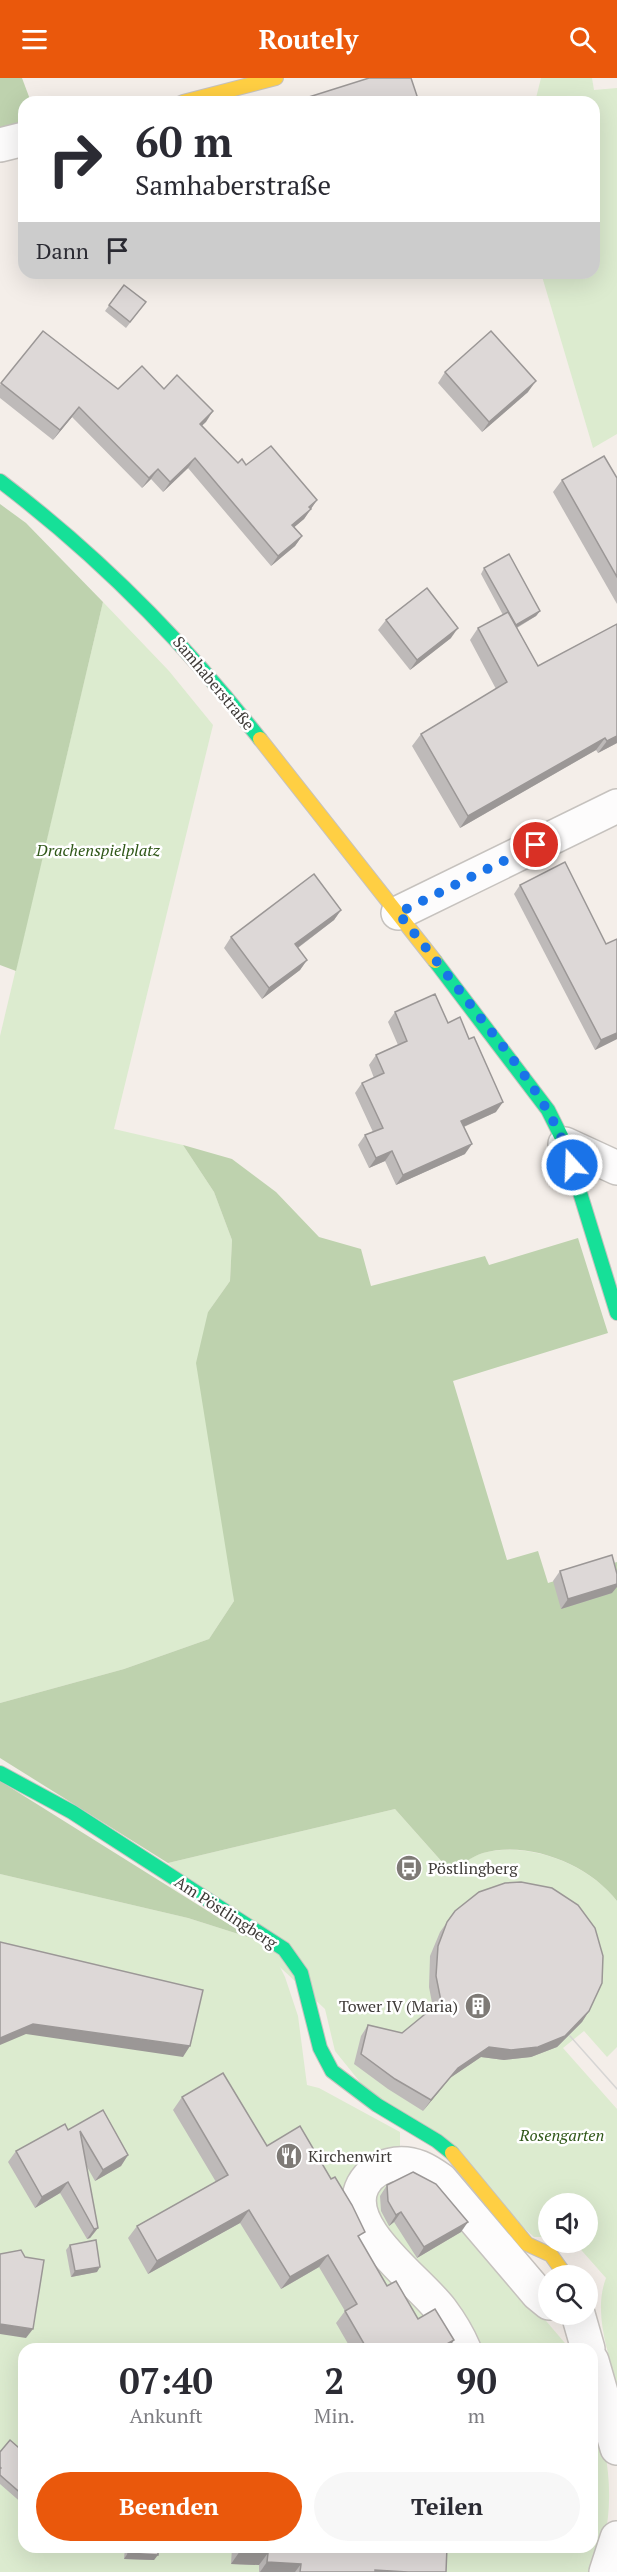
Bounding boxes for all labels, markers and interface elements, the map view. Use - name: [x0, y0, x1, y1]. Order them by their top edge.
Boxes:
- text: Routely: [259, 21, 358, 57]
- icon: menu: [18, 23, 51, 56]
- icon: search: [566, 23, 599, 56]
- text: 60 m: [135, 113, 233, 169]
- icon: right: [36, 120, 114, 198]
- text: Samhaberstraße: [135, 167, 331, 203]
- icon: arrive: [101, 234, 134, 267]
- text: Dann: [36, 236, 89, 265]
- street label: Samhaberstraße: [168, 631, 260, 735]
- pin: [510, 819, 561, 870]
- icon: arrive: [519, 828, 552, 861]
- park label: Drachenspielplatz: [35, 839, 161, 861]
- position arrow: [540, 1133, 604, 1197]
- bus stop icon: Pöstlingberg: [394, 1853, 424, 1883]
- place label: Pöstlingberg: [428, 1857, 518, 1879]
- street label: Am Pöstlingberg: [170, 1871, 282, 1954]
- building icon: Tower IV (Maria): [463, 1991, 493, 2021]
- place label: Tower IV (Maria): [339, 1995, 458, 2017]
- park label: Rosengarten: [519, 2124, 604, 2146]
- restaurant icon: Kirchenwirt: [274, 2141, 304, 2171]
- place label: Kirchenwirt: [308, 2145, 392, 2167]
- map controls: [538, 2193, 598, 2325]
- button: sound: [538, 2193, 598, 2253]
- button: search: [538, 2265, 598, 2325]
- text: 07:40: [119, 2357, 213, 2404]
- text: 2: [324, 2357, 345, 2404]
- text: 90: [456, 2357, 497, 2404]
- text: Ankunft: [129, 2402, 203, 2429]
- text: Min.: [314, 2402, 355, 2429]
- text: m: [468, 2402, 485, 2429]
- button: Beenden: [36, 2472, 302, 2541]
- button: Teilen: [314, 2472, 580, 2541]

